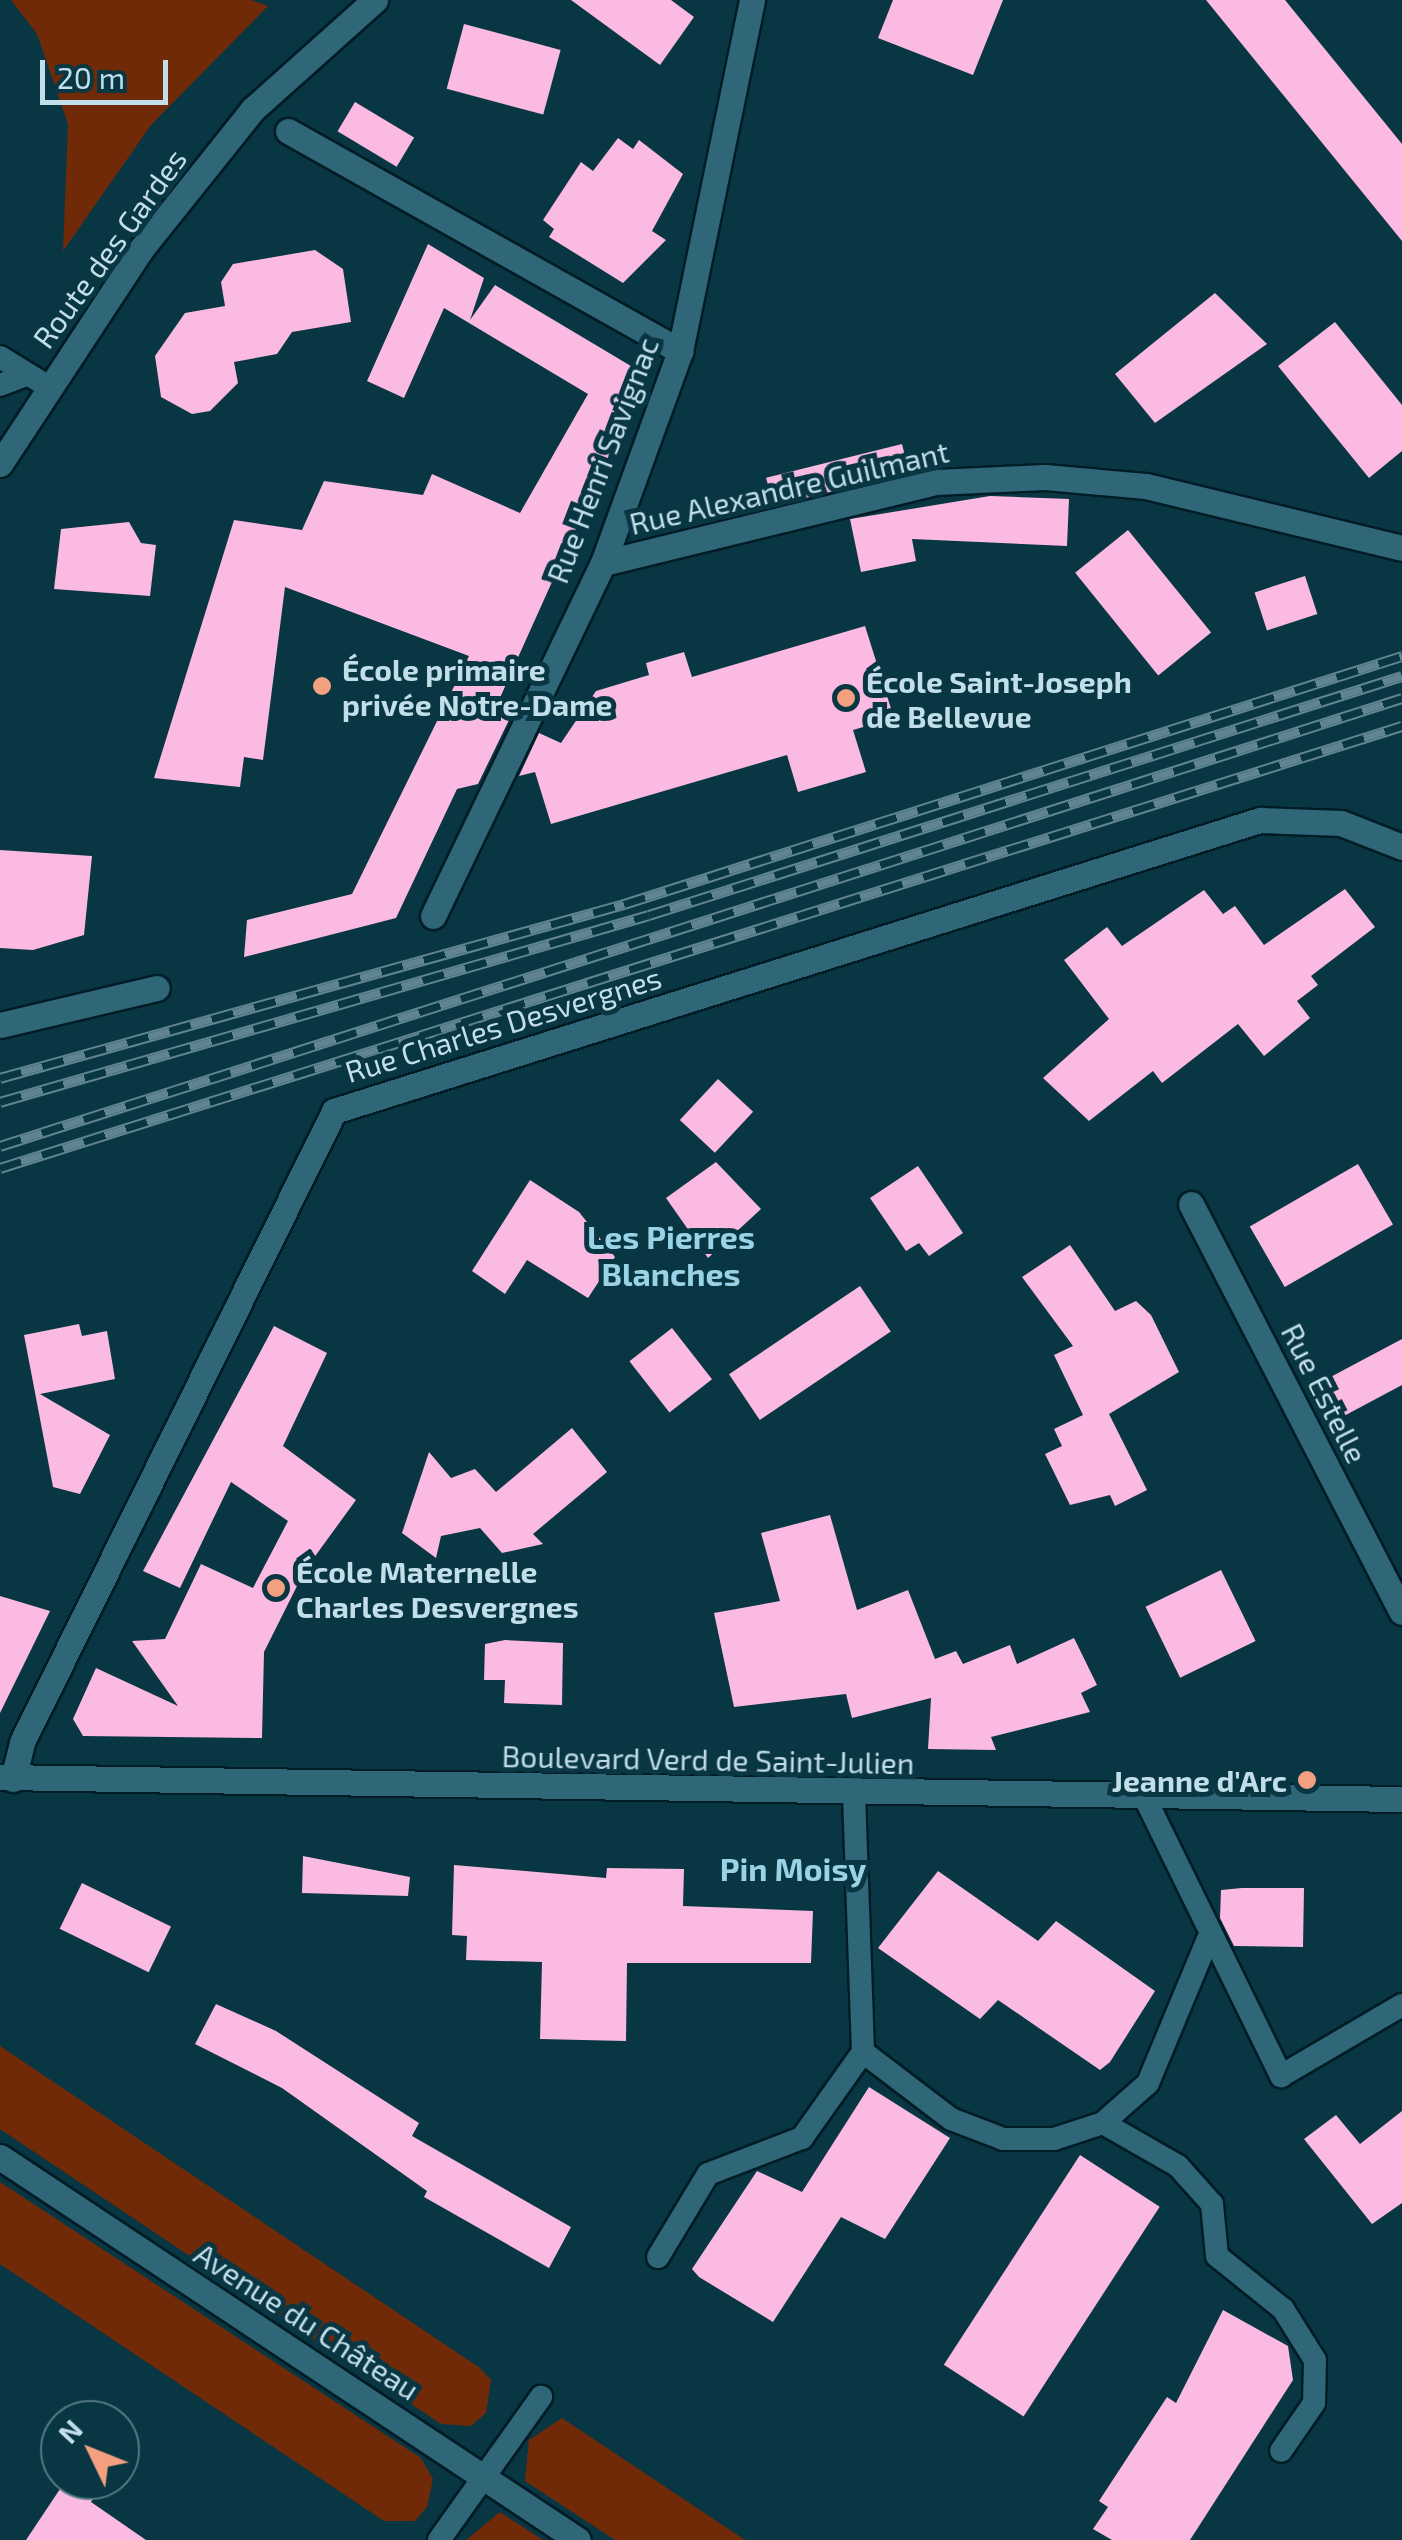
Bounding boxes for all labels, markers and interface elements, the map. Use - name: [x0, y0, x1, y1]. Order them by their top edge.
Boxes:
- scale bar: [45, 40, 172, 102]
- text: 20 m: [57, 59, 125, 95]
- street label: Route des Gardes: [25, 141, 193, 355]
- street label: Rue Henri Savignac: [539, 332, 665, 588]
- street label: Rue Alexandre Guilmant: [625, 433, 953, 541]
- place label: École primaire privée Notre-Dame: [342, 651, 613, 722]
- place label: École Saint-Joseph de Bellevue: [866, 663, 1132, 734]
- marker: École primaire privée Notre-Dame: [311, 675, 333, 697]
- marker: École Saint-Joseph de Bellevue: [835, 687, 857, 709]
- street label: Rue Charles Desvergnes: [340, 959, 666, 1089]
- district label: Les Pierres Blanches: [587, 1218, 755, 1293]
- street label: Rue Estelle: [1274, 1317, 1376, 1469]
- place label: École Maternelle Charles Desvergnes: [296, 1553, 579, 1624]
- marker: École Maternelle Charles Desvergnes: [265, 1577, 287, 1599]
- street label: Boulevard Verd de Saint-Julien: [501, 1737, 915, 1781]
- place label: Jeanne d'Arc: [1112, 1762, 1287, 1798]
- marker: Jeanne d'Arc: [1296, 1769, 1318, 1791]
- district label: Pin Moisy: [720, 1849, 866, 1887]
- street label: Avenue du Château: [188, 2235, 426, 2407]
- north arrow: [40, 2400, 140, 2500]
- text: N: [50, 2412, 89, 2450]

